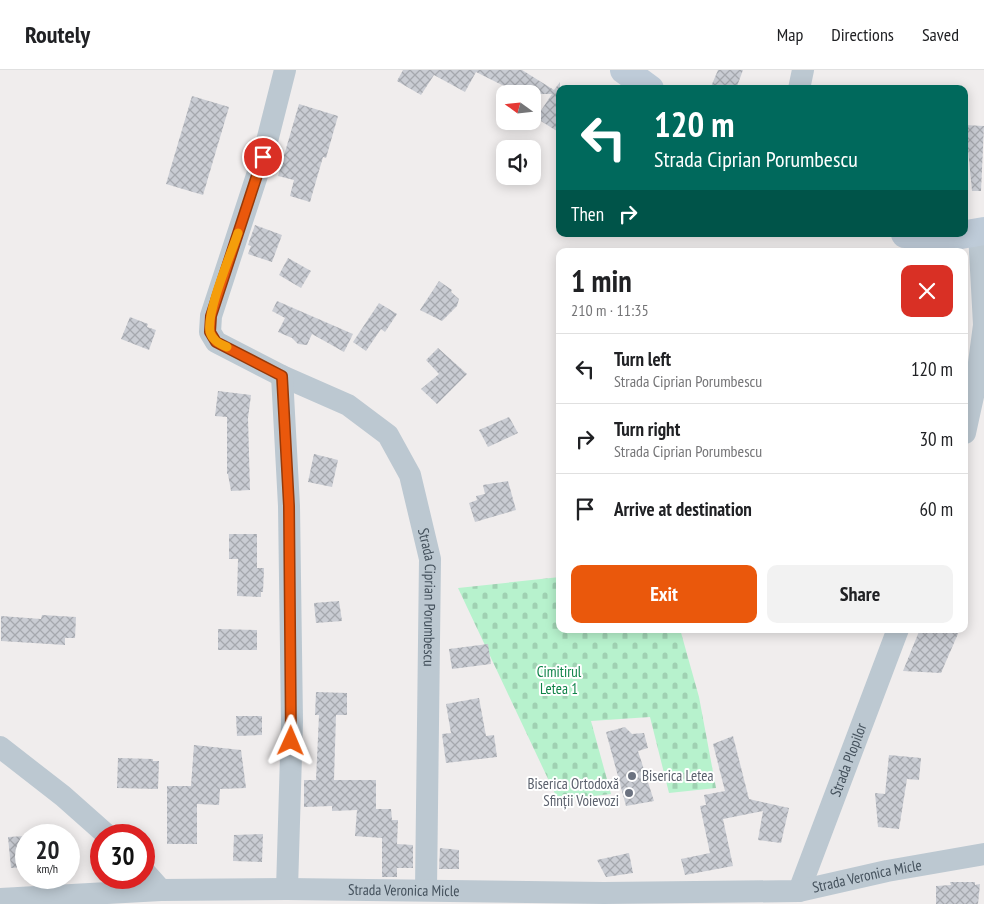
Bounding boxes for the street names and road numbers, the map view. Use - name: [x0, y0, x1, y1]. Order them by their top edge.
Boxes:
- street label: Strada Ciprian Porumbescu: [414, 526, 440, 667]
- street label: Strada Plopilor: [826, 720, 871, 799]
- street label: Strada Veronica Micle: [810, 855, 923, 897]
- street label: Strada Veronica Micle: [348, 880, 460, 900]

